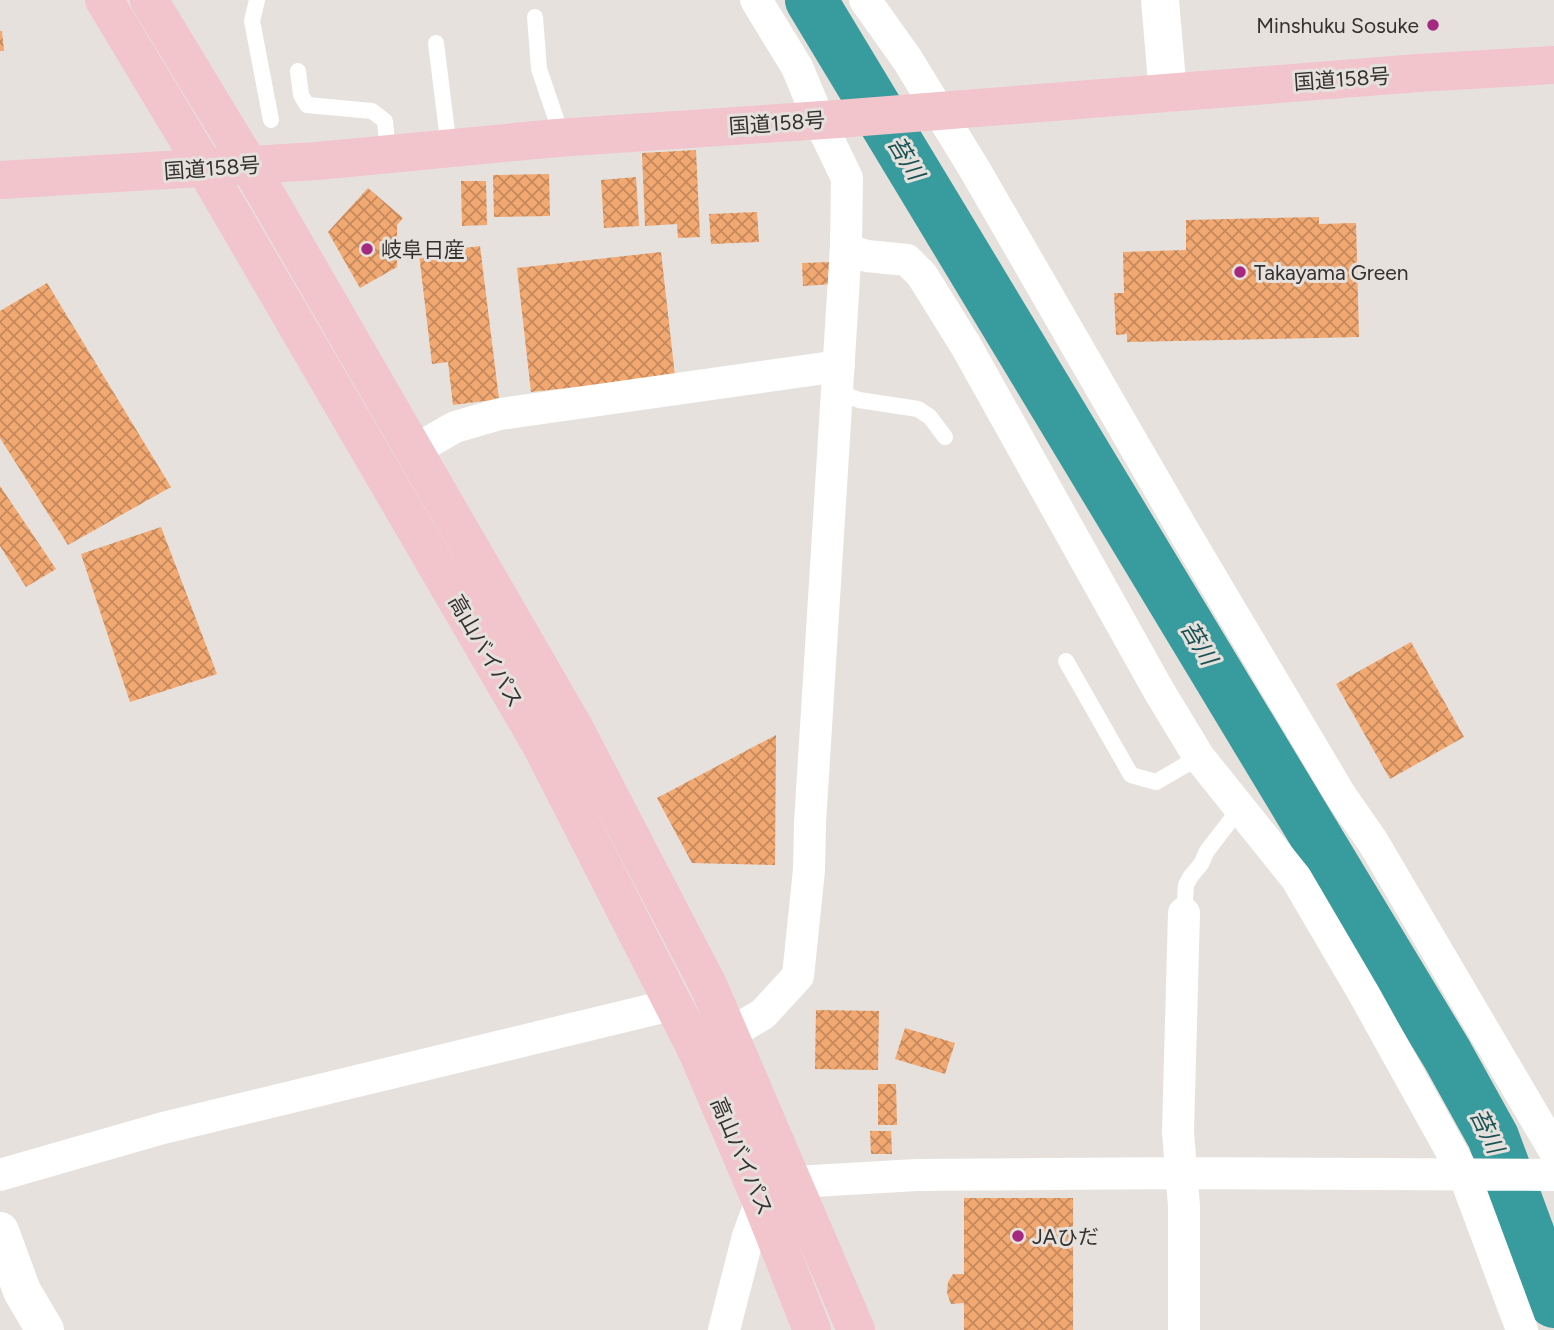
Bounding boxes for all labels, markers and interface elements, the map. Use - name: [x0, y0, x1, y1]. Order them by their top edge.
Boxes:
- place label: Minshuku Sosuke: [1256, 13, 1419, 38]
- marker: Minshuku Sosuke: [1425, 17, 1441, 33]
- street label: 国道158号: [1293, 63, 1391, 95]
- street label: 国道158号: [728, 107, 826, 139]
- water label: 苔川: [882, 131, 931, 187]
- street label: 国道158号: [163, 152, 261, 184]
- place label: 岐阜日産: [381, 237, 465, 262]
- marker: 岐阜日産: [359, 241, 375, 257]
- place label: Takayama Green: [1254, 260, 1409, 285]
- marker: Takayama Green: [1232, 264, 1248, 280]
- street label: 高山バイパス: [444, 590, 528, 712]
- water label: 苔川: [1175, 616, 1224, 672]
- street label: 高山バイパス: [706, 1093, 778, 1219]
- water label: 苔川: [1464, 1104, 1511, 1161]
- place label: JAひだ: [1032, 1224, 1099, 1249]
- marker: JAひだ: [1010, 1228, 1026, 1244]

